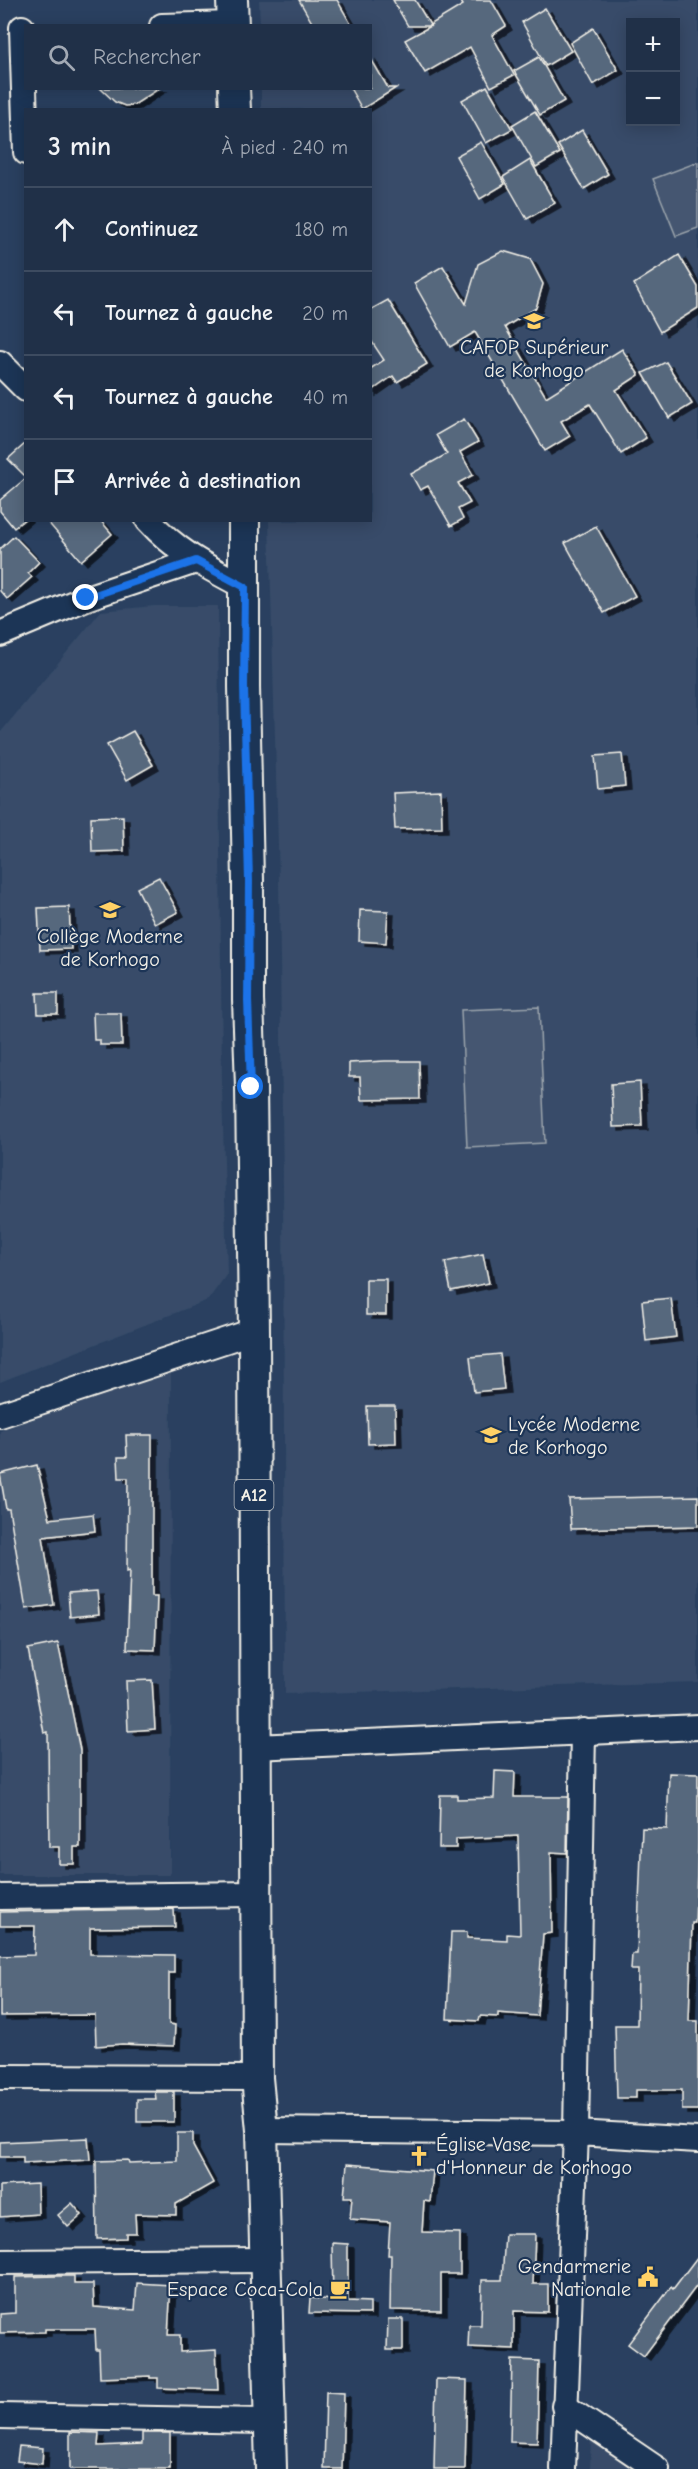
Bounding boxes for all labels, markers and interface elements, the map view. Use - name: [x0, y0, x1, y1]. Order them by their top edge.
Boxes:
- map controls: [626, 18, 680, 126]
- button: +: [626, 18, 680, 72]
- search box: [24, 24, 372, 90]
- icon: search: [45, 41, 78, 74]
- text: Rechercher: [93, 44, 201, 70]
- button: −: [626, 72, 680, 126]
- text: 3 min: [48, 132, 111, 162]
- text: À pied · 240 m: [222, 136, 348, 159]
- icon: ahead: [48, 213, 81, 246]
- text: Continuez: [105, 216, 198, 242]
- text: 180 m: [294, 218, 348, 241]
- icon: left: [48, 297, 81, 330]
- text: Tournez à gauche: [105, 300, 273, 326]
- text: 20 m: [302, 302, 348, 325]
- school or university icon: CAFOP Supérieur de Korhogo: [522, 309, 546, 333]
- place label: CAFOP Supérieur de Korhogo: [460, 336, 608, 382]
- icon: left: [48, 381, 81, 414]
- text: Tournez à gauche: [105, 384, 273, 410]
- text: 40 m: [303, 386, 348, 409]
- icon: arrive: [48, 465, 81, 498]
- text: Arrivée à destination: [105, 468, 301, 494]
- route end: [72, 584, 98, 610]
- school or university icon: Collège Moderne de Korhogo: [98, 898, 122, 922]
- place label: Collège Moderne de Korhogo: [37, 925, 183, 971]
- route start: [237, 1073, 263, 1099]
- place label: Lycée Moderne de Korhogo: [508, 1413, 640, 1459]
- school or university icon: Lycée Moderne de Korhogo: [479, 1423, 503, 1447]
- road number: A12: [234, 1480, 274, 1510]
- place label: Église Vase d'Honneur de Korhogo: [436, 2133, 632, 2179]
- church icon: Église Vase d'Honneur de Korhogo: [407, 2144, 431, 2168]
- place label: Gendarmerie Nationale: [518, 2255, 631, 2301]
- public building icon: Gendarmerie Nationale: [636, 2265, 660, 2289]
- cafe icon: Espace Coca-Cola: [328, 2277, 352, 2301]
- place label: Espace Coca-Cola: [167, 2278, 323, 2301]

